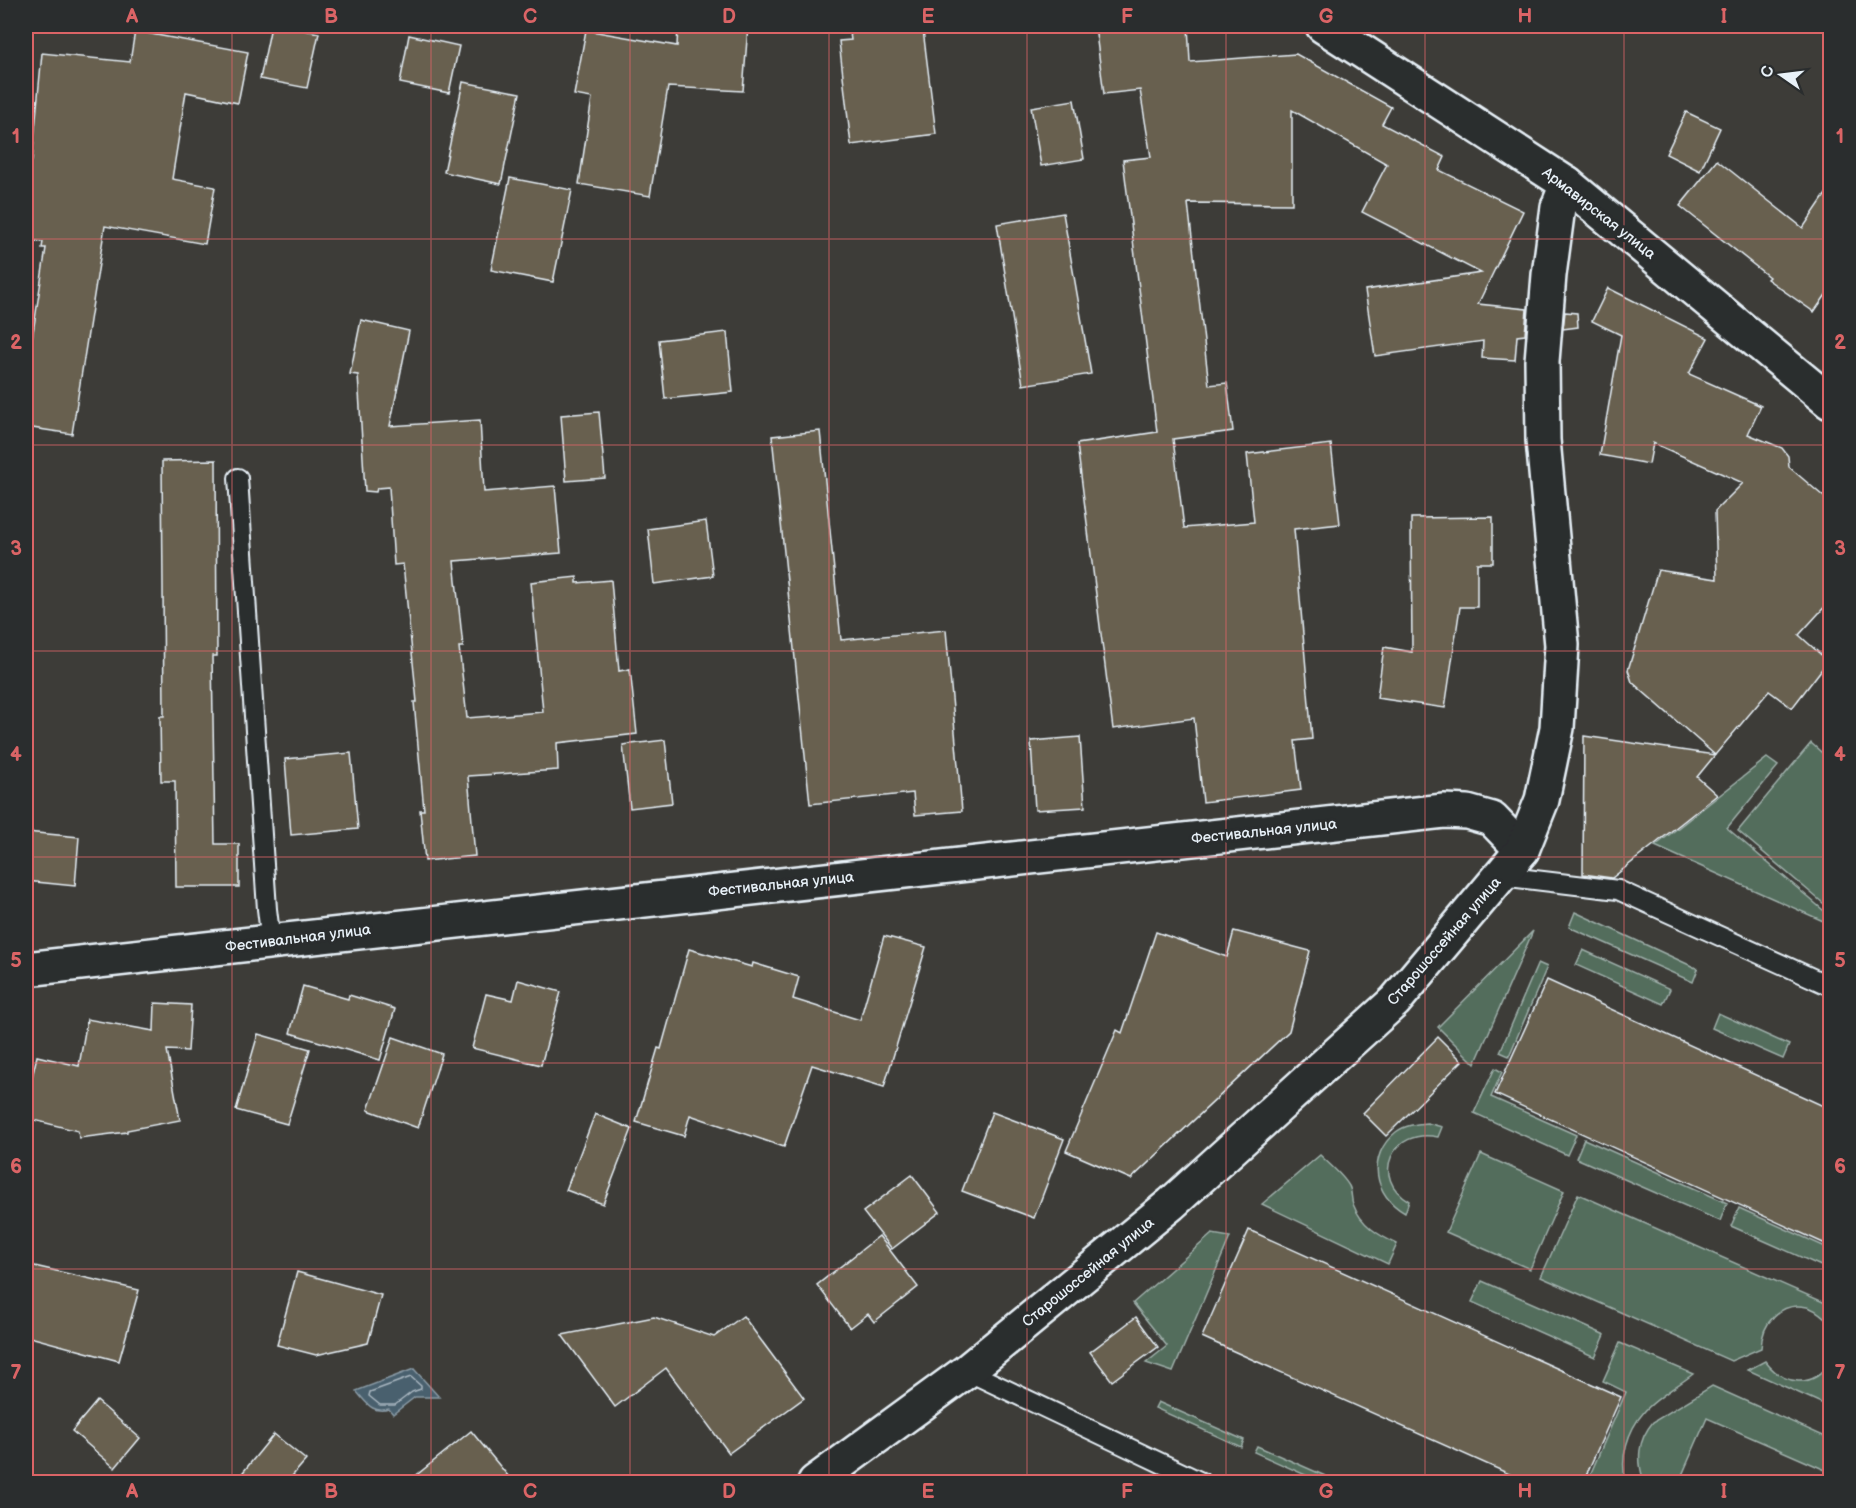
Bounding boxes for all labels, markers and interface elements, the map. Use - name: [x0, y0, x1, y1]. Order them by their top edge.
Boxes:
- text: A: [125, 5, 139, 29]
- text: B: [324, 5, 338, 29]
- text: C: [523, 5, 537, 29]
- text: D: [722, 5, 736, 29]
- text: E: [922, 5, 935, 29]
- text: F: [1121, 5, 1133, 29]
- text: G: [1319, 5, 1334, 29]
- text: H: [1518, 5, 1532, 29]
- text: I: [1721, 5, 1727, 29]
- north arrow: [1751, 45, 1811, 105]
- text: С: [1757, 64, 1778, 79]
- text: 1: [12, 125, 20, 149]
- text: 1: [1836, 125, 1844, 149]
- street label: Армавирская улица: [1537, 163, 1659, 264]
- text: 2: [10, 331, 22, 355]
- text: 2: [1834, 331, 1846, 355]
- text: 3: [10, 537, 22, 561]
- text: 3: [1834, 537, 1846, 561]
- text: 4: [10, 743, 22, 767]
- text: 4: [1834, 743, 1846, 767]
- street label: Фестивальная улица: [1190, 814, 1338, 849]
- street label: Фестивальная улица: [707, 867, 855, 902]
- street label: Старошоссейная улица: [1383, 873, 1506, 1010]
- street label: Фестивальная улица: [224, 920, 372, 957]
- text: 5: [10, 949, 22, 973]
- text: 5: [1834, 949, 1846, 973]
- text: 6: [10, 1155, 22, 1179]
- text: 6: [1834, 1155, 1846, 1179]
- street label: Старошоссейная улица: [1019, 1213, 1158, 1331]
- text: 7: [10, 1361, 22, 1385]
- text: 7: [1834, 1361, 1846, 1385]
- text: A: [125, 1480, 139, 1504]
- text: B: [324, 1480, 338, 1504]
- text: C: [523, 1480, 537, 1504]
- text: D: [722, 1480, 736, 1504]
- text: E: [922, 1480, 935, 1504]
- text: F: [1121, 1480, 1133, 1504]
- text: G: [1319, 1480, 1334, 1504]
- text: H: [1518, 1480, 1532, 1504]
- text: I: [1721, 1480, 1727, 1504]

